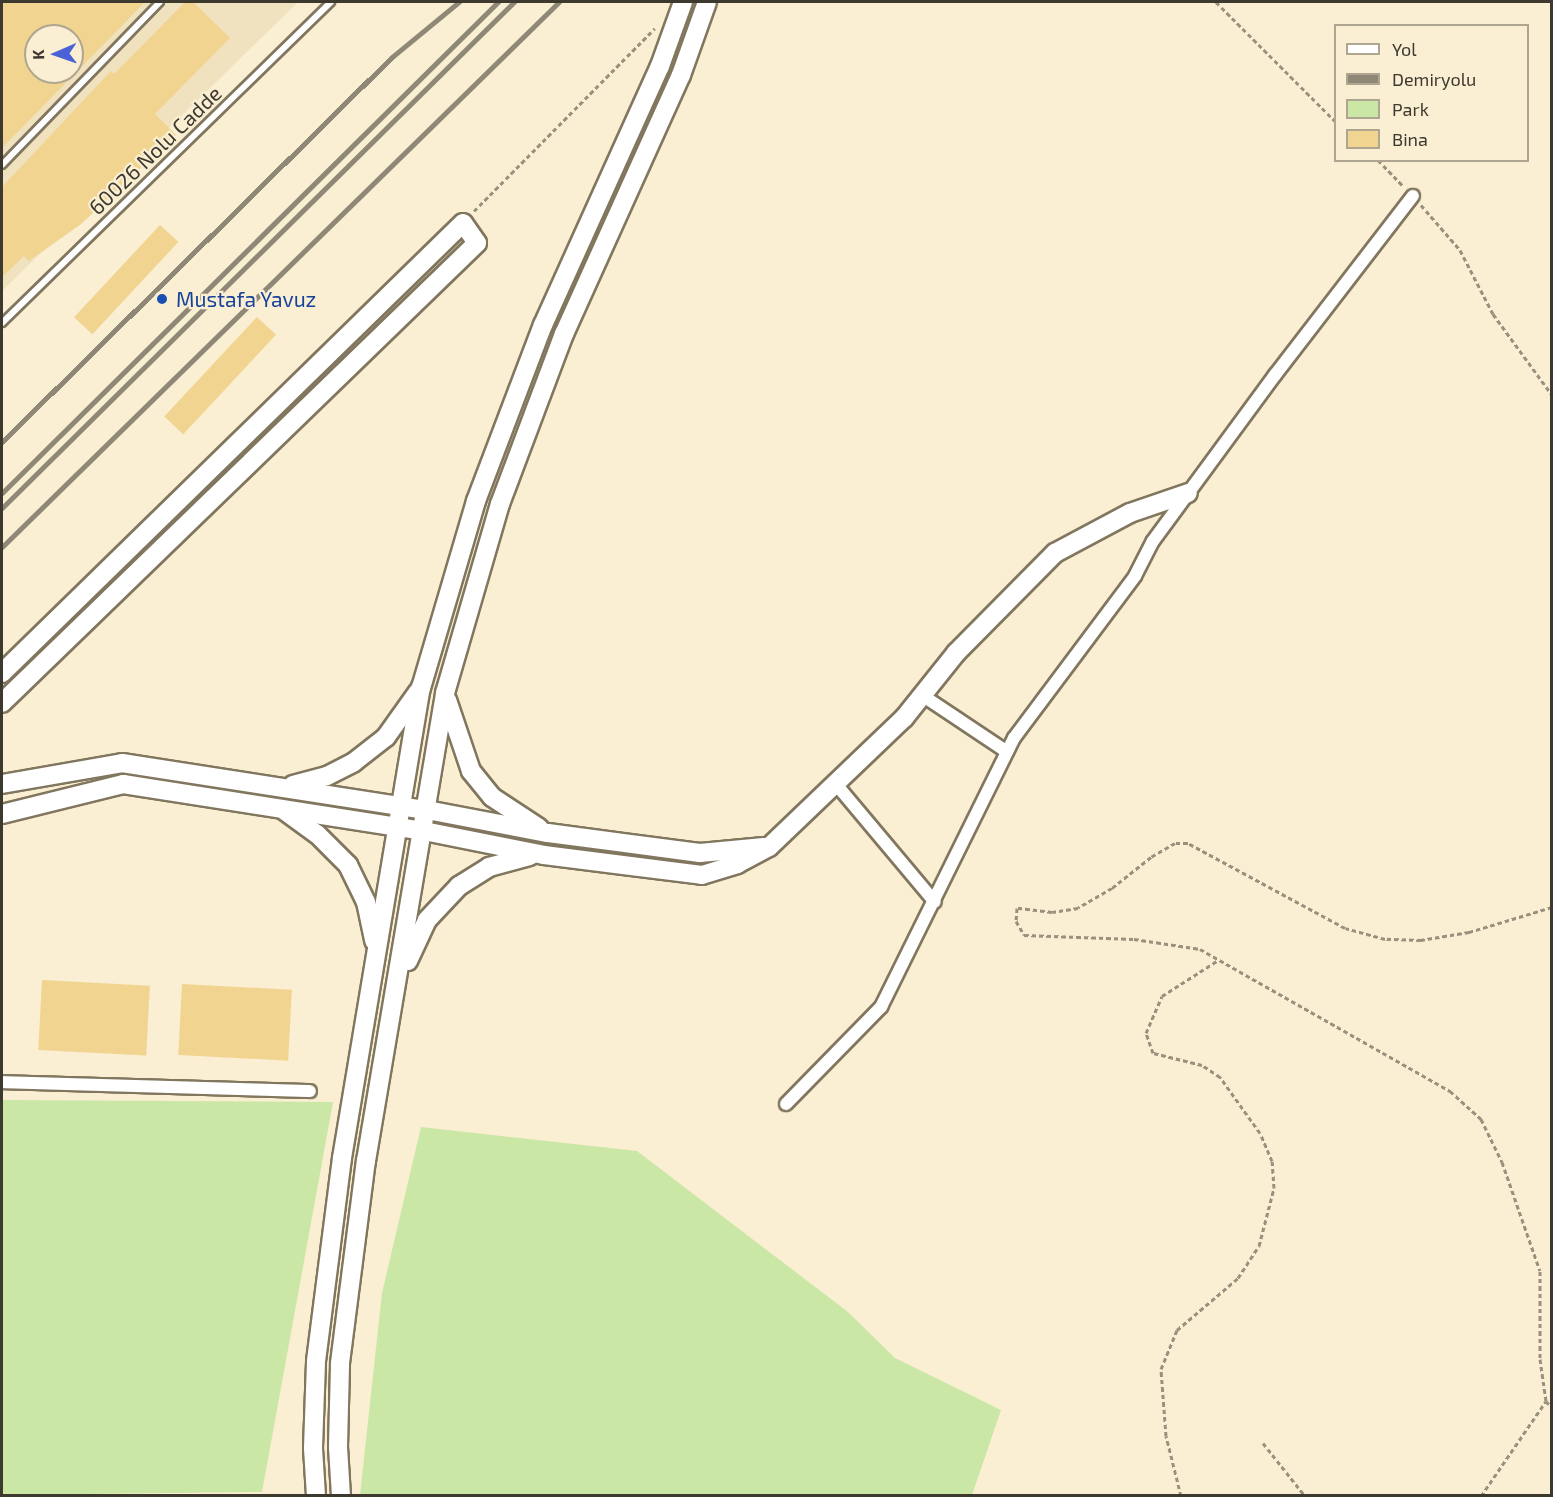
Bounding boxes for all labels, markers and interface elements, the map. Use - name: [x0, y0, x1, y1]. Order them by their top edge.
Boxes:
- north arrow: [24, 24, 84, 84]
- legend: [1334, 24, 1529, 162]
- text: Yol: [1392, 38, 1417, 60]
- text: K: [28, 49, 47, 60]
- text: Demiryolu: [1392, 68, 1476, 90]
- street label: 60026 Nolu Cadde: [84, 80, 226, 220]
- text: Park: [1392, 98, 1429, 120]
- text: Bina: [1392, 128, 1428, 150]
- place label: Mustafa Yavuz: [176, 286, 317, 312]
- marker: Mustafa Yavuz: [153, 290, 171, 308]

